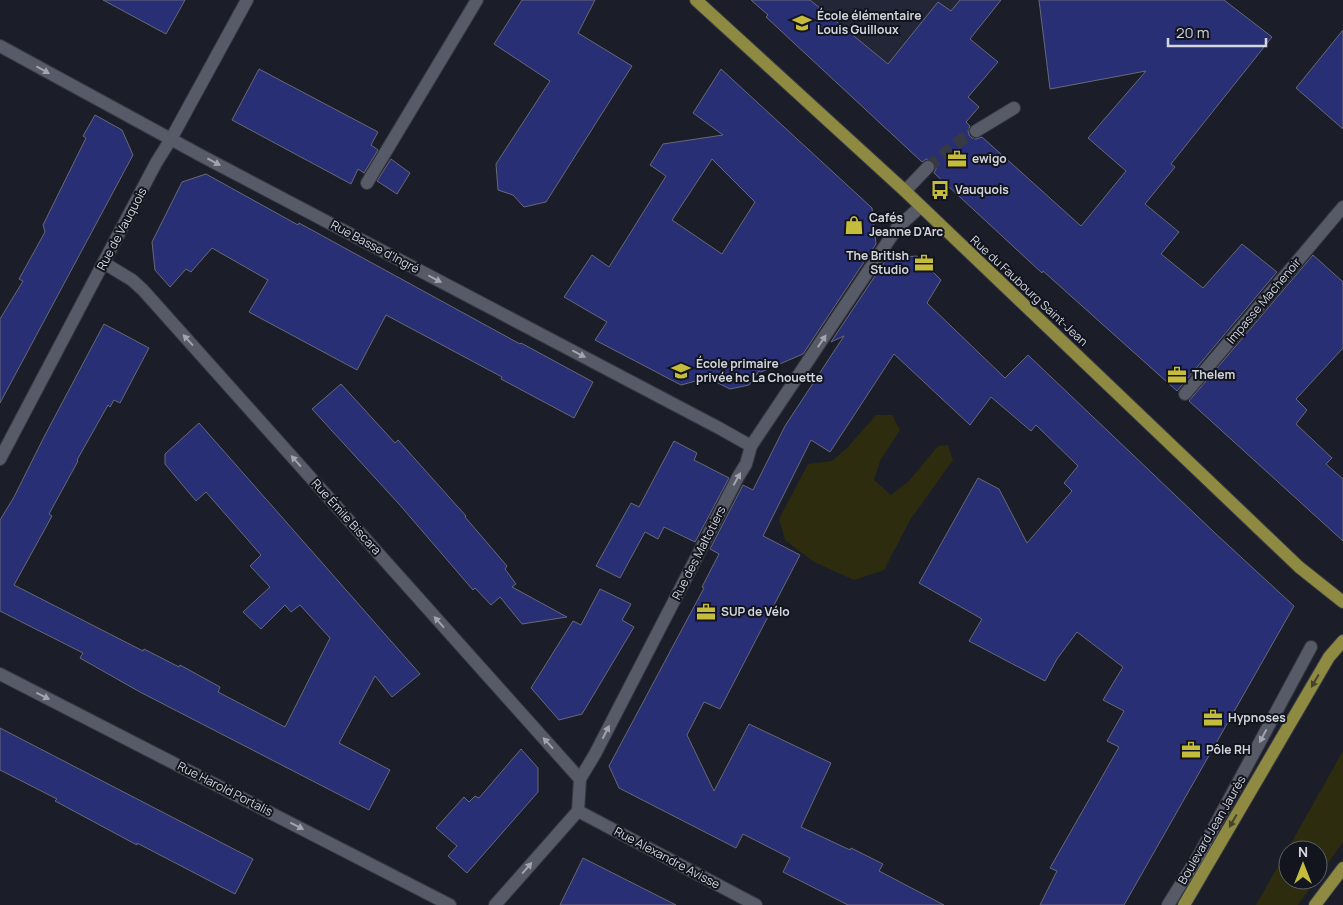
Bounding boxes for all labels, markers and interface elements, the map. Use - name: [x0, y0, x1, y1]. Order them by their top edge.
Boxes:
- place label: École élémentaire Louis Guilloux: [817, 7, 921, 38]
- school or university icon: École élémentaire Louis Guilloux: [791, 12, 813, 34]
- scale bar: [1168, 15, 1266, 47]
- text: 20 m: [1176, 22, 1209, 43]
- one-way arrow: [35, 66, 50, 74]
- office icon: ewigo: [946, 148, 968, 170]
- place label: ewigo: [972, 150, 1007, 167]
- one-way arrow: [207, 158, 221, 166]
- bus stop icon: Vauquois: [929, 179, 951, 201]
- place label: Vauquois: [955, 181, 1009, 198]
- street label: Rue de Vauquois: [93, 184, 151, 273]
- place label: Cafés Jeanne D'Arc: [869, 209, 943, 240]
- shop icon: Cafés Jeanne D'Arc: [843, 214, 865, 236]
- street label: Rue Basse d'Ingré: [328, 216, 423, 277]
- street label: Rue du Faubourg Saint-Jean: [967, 232, 1092, 350]
- place label: The British Studio: [846, 247, 909, 278]
- office icon: The British Studio: [913, 252, 935, 274]
- street label: Impasse Machenoir: [1223, 254, 1305, 347]
- one-way arrow: [428, 274, 442, 283]
- one-way arrow: [182, 334, 193, 347]
- one-way arrow: [817, 334, 827, 348]
- one-way arrow: [572, 350, 586, 358]
- place label: École primaire privée hc La Chouette: [696, 355, 823, 386]
- school or university icon: École primaire privée hc La Chouette: [670, 360, 692, 382]
- office icon: Thelem: [1166, 364, 1188, 386]
- place label: Thelem: [1192, 366, 1235, 383]
- one-way arrow: [290, 456, 302, 468]
- one-way arrow: [733, 471, 741, 486]
- street label: Rue Émile Biscara: [308, 475, 385, 558]
- street label: Rue des Maltotiers: [668, 503, 730, 603]
- office icon: SUP de Vélo: [695, 601, 717, 623]
- place label: SUP de Vélo: [721, 603, 790, 620]
- one-way arrow: [434, 615, 445, 628]
- one-way arrow: [1310, 674, 1319, 687]
- one-way arrow: [36, 692, 51, 700]
- office icon: Hypnoses: [1202, 707, 1224, 729]
- place label: Hypnoses: [1228, 709, 1286, 726]
- one-way arrow: [602, 725, 610, 739]
- one-way arrow: [1258, 730, 1267, 743]
- one-way arrow: [542, 737, 554, 749]
- office icon: Pôle RH: [1180, 739, 1202, 761]
- place label: Pôle RH: [1206, 741, 1251, 758]
- street label: Rue Harold Portalis: [175, 757, 276, 820]
- street label: Boulevard Jean Jaurès: [1173, 772, 1250, 887]
- one-way arrow: [1229, 814, 1237, 828]
- one-way arrow: [290, 822, 304, 830]
- street label: Rue Alexandre Avisse: [611, 822, 723, 893]
- north arrow: [1278, 840, 1328, 890]
- text: N: [1298, 842, 1308, 861]
- one-way arrow: [521, 863, 533, 875]

